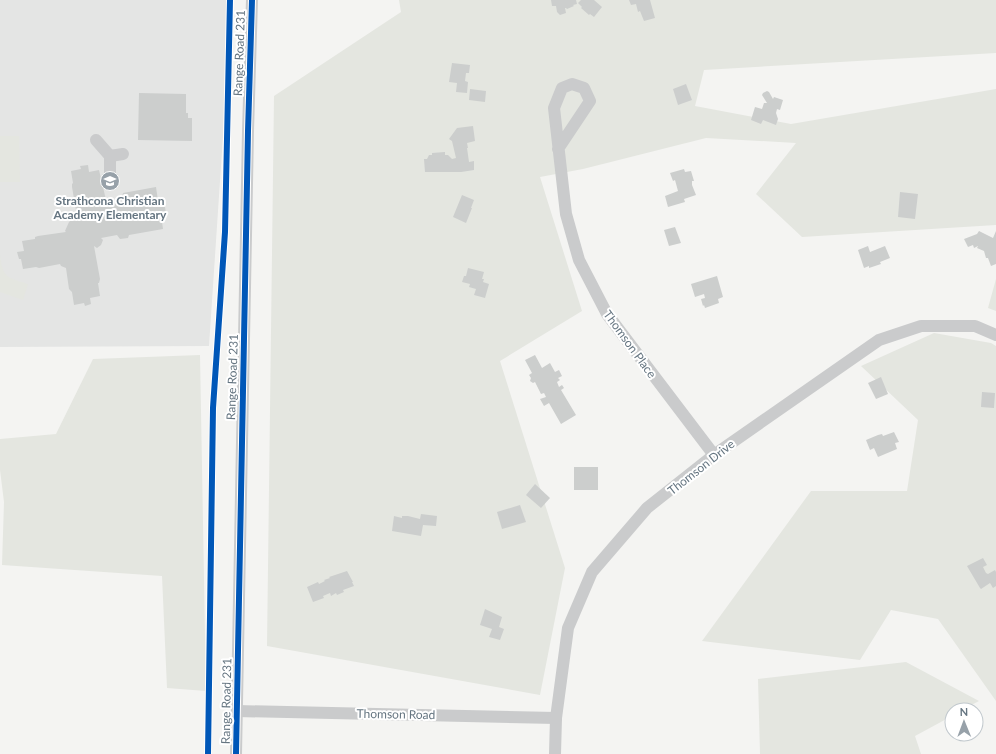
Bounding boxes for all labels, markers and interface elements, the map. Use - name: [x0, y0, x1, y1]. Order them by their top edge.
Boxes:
- street label: Range Road 231: [230, 10, 248, 96]
- school or university icon: Strathcona Christian Academy Elementary: [99, 170, 121, 192]
- place label: Strathcona Christian Academy Elementary: [53, 193, 167, 222]
- street label: Thomson Place: [600, 307, 660, 381]
- street label: Range Road 231: [223, 334, 241, 420]
- street label: Thomson Drive: [665, 436, 737, 498]
- street label: Range Road 231: [218, 658, 234, 744]
- north arrow: [944, 702, 984, 742]
- text: N: [959, 705, 968, 718]
- street label: Thomson Road: [357, 706, 435, 722]

